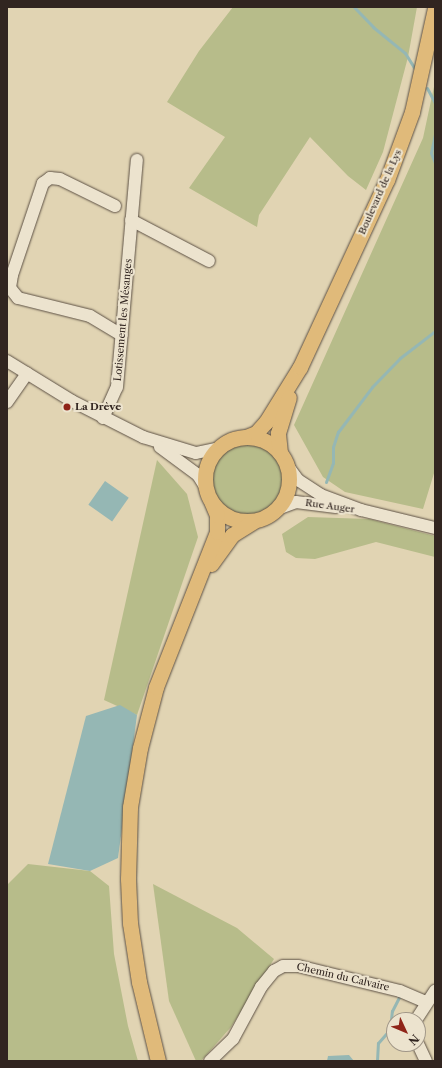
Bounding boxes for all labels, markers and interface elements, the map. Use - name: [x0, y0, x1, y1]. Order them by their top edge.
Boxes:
- street label: Boulevard de la Lys: [356, 148, 404, 236]
- street label: Lotissement les Mésanges: [112, 258, 134, 382]
- place label: La Drève: [75, 401, 121, 413]
- marker: La Drève: [62, 402, 72, 412]
- street label: Rue Auger: [304, 497, 356, 515]
- street label: Chemin du Calvaire: [295, 960, 391, 994]
- north arrow: [386, 1012, 426, 1052]
- text: N: [406, 1031, 422, 1048]

